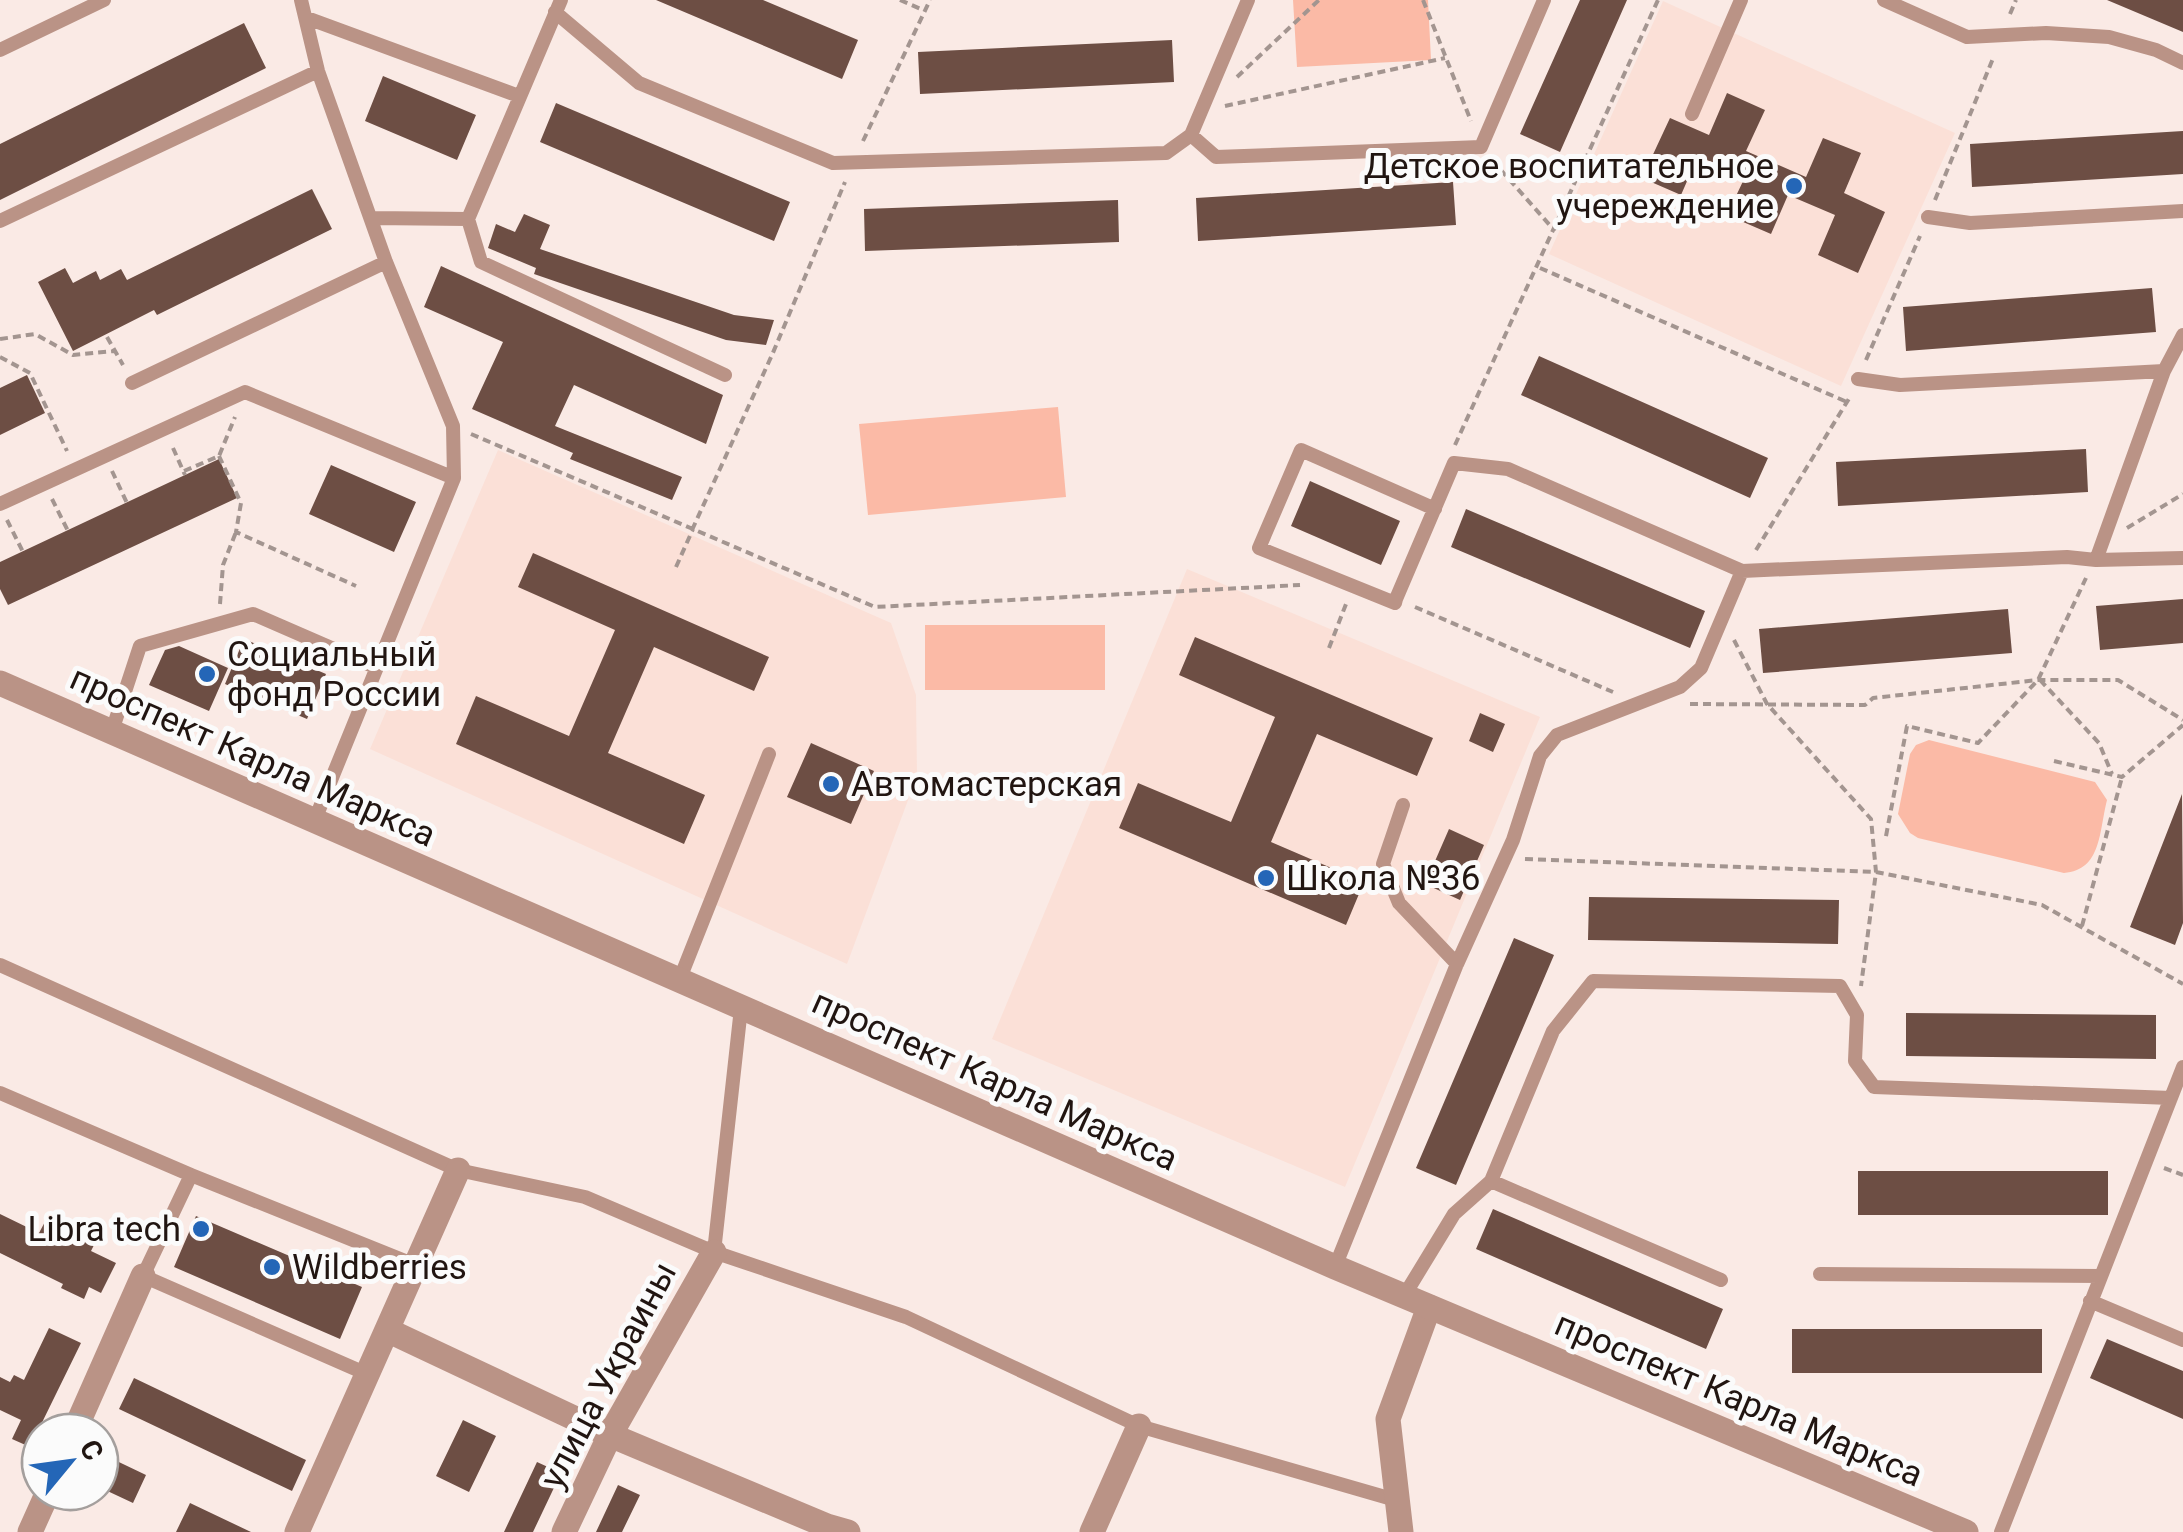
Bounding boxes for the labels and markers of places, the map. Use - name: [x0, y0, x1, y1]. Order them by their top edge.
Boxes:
- place label: Детское воспитательное учереждение: [1364, 146, 1774, 227]
- marker: Детское воспитательное учереждение: [1783, 175, 1805, 197]
- place label: Социальный фонд России: [227, 634, 441, 715]
- marker: Социальный фонд России: [196, 663, 218, 685]
- place label: Автомастерская: [851, 764, 1122, 805]
- marker: Автомастерская: [820, 773, 842, 795]
- place label: Школа №36: [1286, 858, 1480, 899]
- marker: Школа №36: [1255, 867, 1277, 889]
- place label: Libra tech: [27, 1209, 181, 1250]
- marker: Libra tech: [190, 1218, 212, 1240]
- place label: Wildberries: [292, 1247, 467, 1288]
- marker: Wildberries: [261, 1256, 283, 1278]

